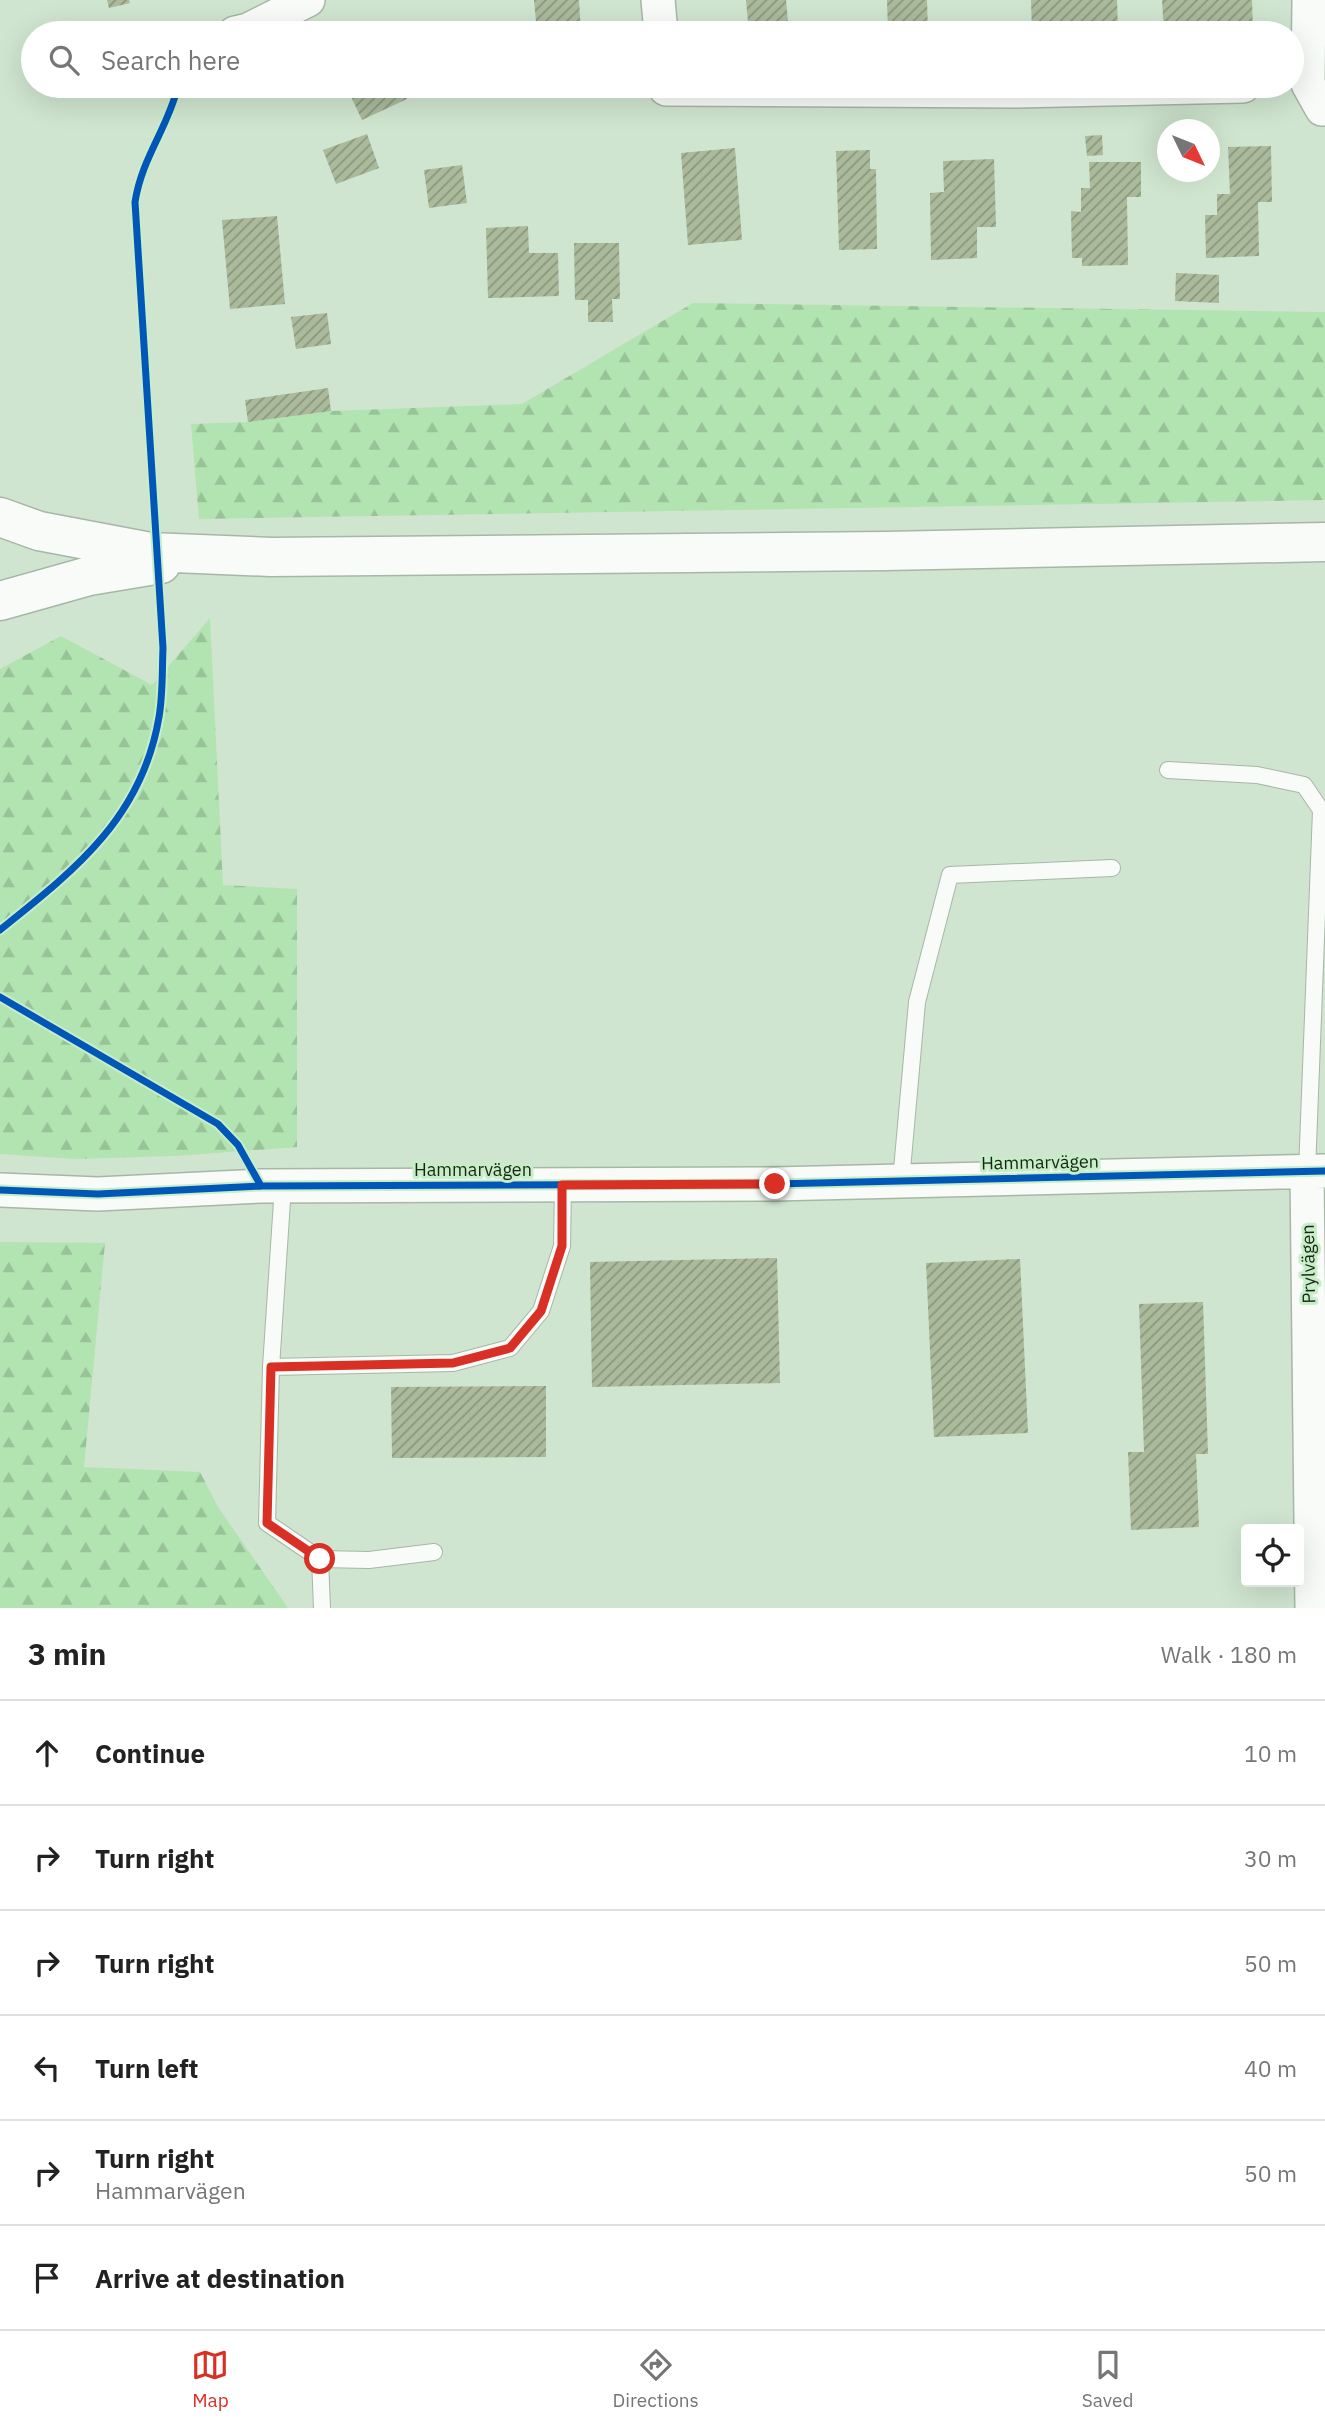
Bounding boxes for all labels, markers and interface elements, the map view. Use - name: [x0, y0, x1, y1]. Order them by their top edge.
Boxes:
- search box: [21, 21, 1304, 98]
- icon: search: [45, 41, 83, 79]
- text: Search here: [101, 43, 240, 77]
- north arrow: [1157, 119, 1220, 182]
- street label: Hammarvägen: [981, 1149, 1099, 1175]
- street label: Hammarvägen: [414, 1158, 532, 1181]
- route end: [759, 1168, 790, 1199]
- street label: Prylvägen: [1296, 1224, 1320, 1304]
- map controls: [1241, 1524, 1304, 1587]
- button: locate: [1241, 1524, 1304, 1587]
- route start: [304, 1543, 335, 1574]
- text: 3 min: [28, 1634, 106, 1673]
- text: Walk · 180 m: [1161, 1639, 1297, 1669]
- icon: ahead: [28, 1734, 66, 1772]
- text: Continue: [95, 1736, 205, 1770]
- text: 10 m: [1244, 1738, 1297, 1768]
- icon: right: [28, 1839, 66, 1877]
- text: Turn right: [95, 1841, 214, 1875]
- text: 30 m: [1244, 1843, 1297, 1873]
- icon: right: [28, 1944, 66, 1982]
- text: Turn right: [95, 1946, 214, 1980]
- text: 50 m: [1244, 1948, 1297, 1978]
- icon: left: [28, 2049, 66, 2087]
- text: Turn left: [95, 2051, 198, 2085]
- text: 40 m: [1244, 2053, 1297, 2083]
- text: Turn right: [95, 2141, 214, 2175]
- icon: right: [28, 2154, 66, 2192]
- text: 50 m: [1244, 2158, 1297, 2188]
- text: Hammarvägen: [95, 2175, 246, 2205]
- icon: arrive: [28, 2259, 66, 2297]
- text: Arrive at destination: [95, 2261, 345, 2295]
- tab: Map: [191, 2346, 229, 2412]
- tab: Directions: [612, 2346, 699, 2412]
- tab: Saved: [1082, 2346, 1134, 2412]

